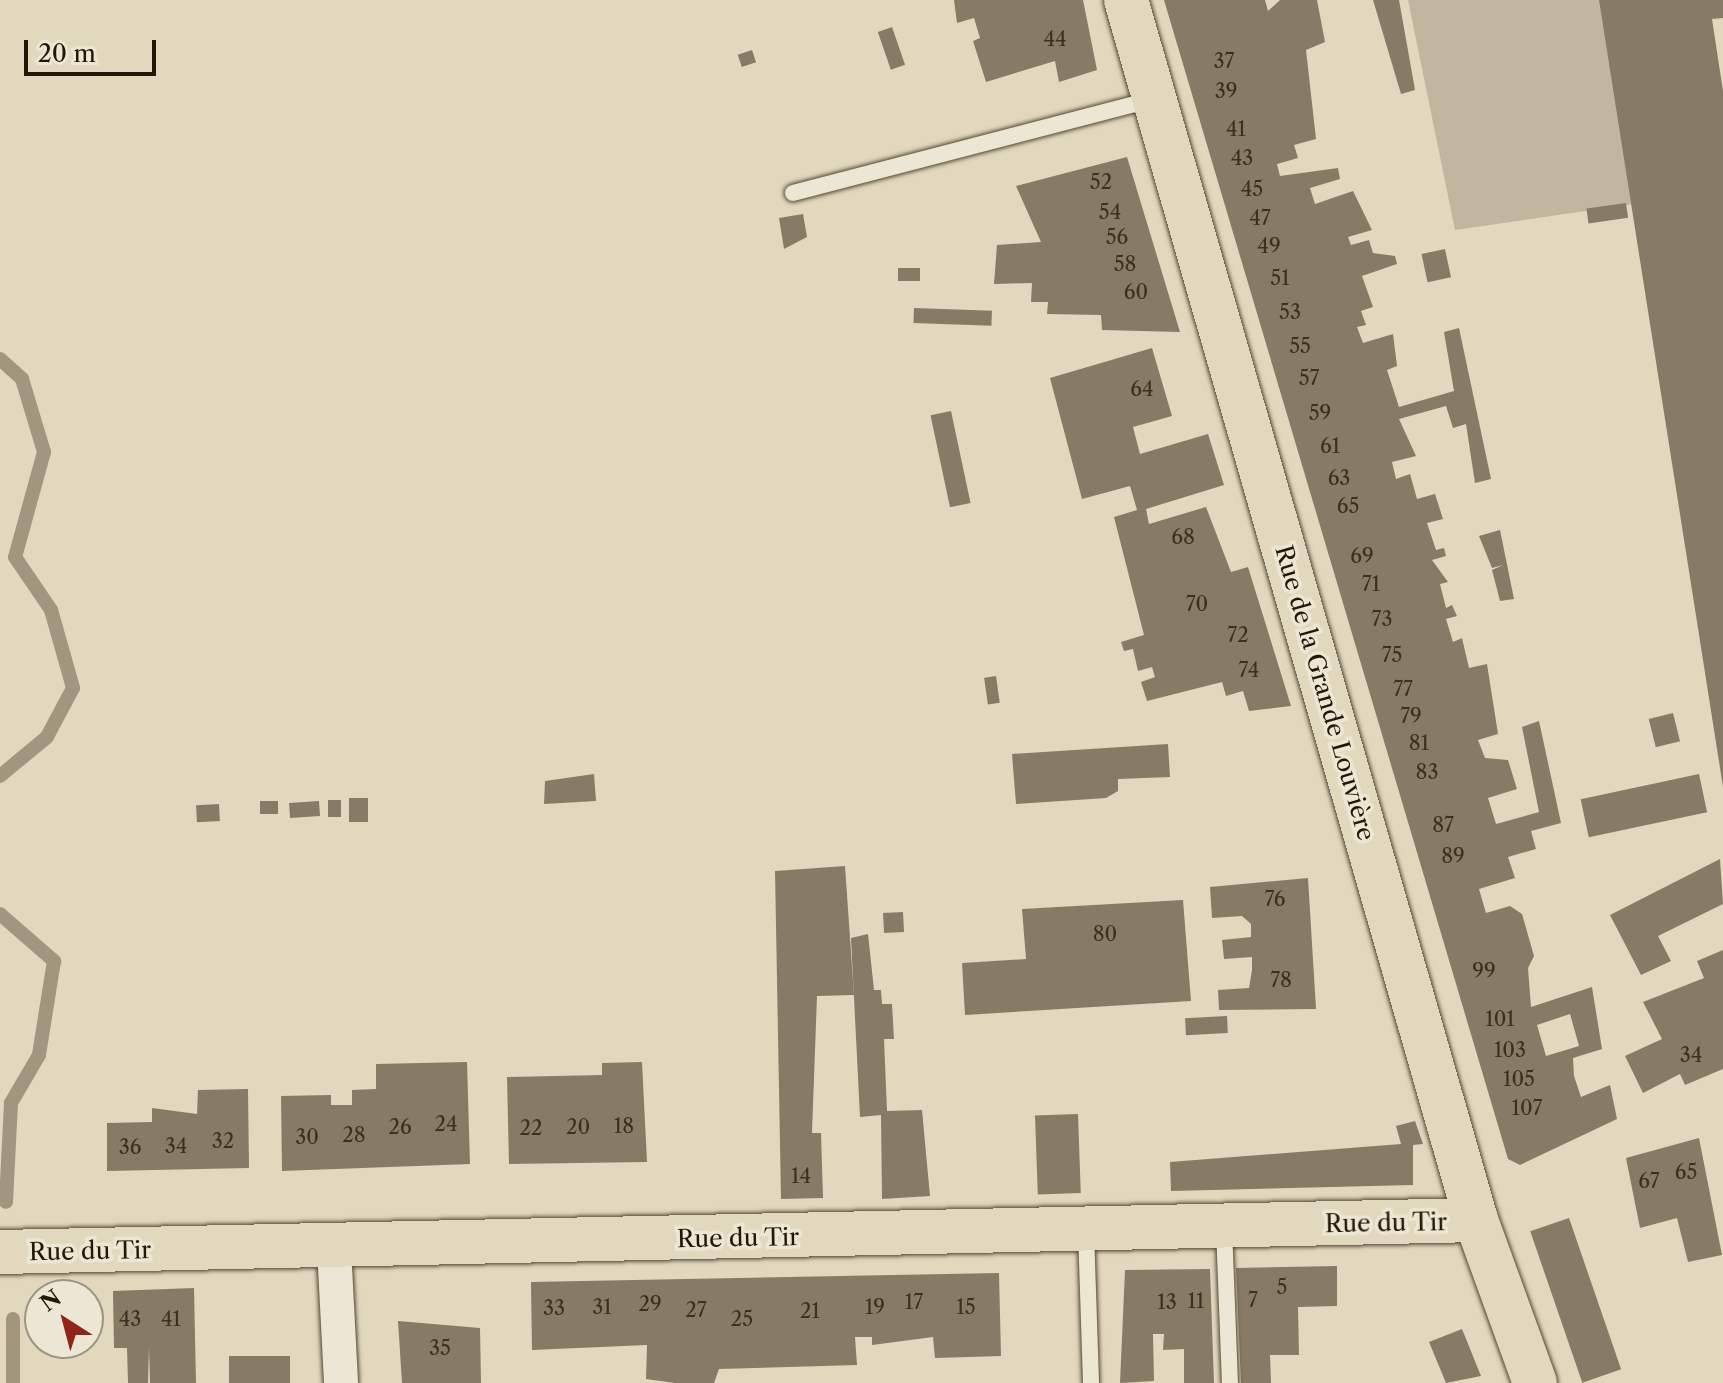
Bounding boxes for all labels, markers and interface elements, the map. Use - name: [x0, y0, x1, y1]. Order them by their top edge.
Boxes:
- scale bar: [28, 24, 160, 74]
- house number: 44: [1043, 27, 1067, 51]
- text: 20 m: [38, 39, 96, 68]
- house number: 37: [1214, 49, 1234, 73]
- house number: 39: [1215, 79, 1237, 103]
- house number: 41: [1226, 117, 1246, 141]
- house number: 43: [1231, 146, 1253, 170]
- house number: 52: [1090, 170, 1112, 194]
- house number: 45: [1241, 177, 1263, 201]
- house number: 54: [1099, 200, 1121, 224]
- house number: 47: [1249, 206, 1271, 230]
- house number: 56: [1106, 225, 1128, 249]
- house number: 49: [1257, 234, 1281, 258]
- house number: 58: [1114, 252, 1136, 276]
- house number: 51: [1270, 266, 1290, 290]
- house number: 60: [1124, 280, 1148, 304]
- house number: 53: [1279, 300, 1301, 324]
- house number: 55: [1289, 334, 1311, 358]
- house number: 57: [1299, 366, 1319, 390]
- house number: 64: [1130, 377, 1154, 401]
- house number: 59: [1309, 401, 1331, 425]
- house number: 61: [1320, 434, 1340, 458]
- house number: 63: [1328, 466, 1350, 490]
- house number: 65: [1337, 494, 1359, 518]
- house number: 68: [1171, 525, 1195, 549]
- street label: Rue de la Grande Louvière: [1269, 542, 1381, 844]
- house number: 69: [1350, 544, 1374, 568]
- house number: 71: [1362, 572, 1380, 596]
- house number: 70: [1186, 592, 1208, 616]
- house number: 73: [1372, 607, 1392, 631]
- house number: 72: [1227, 623, 1249, 647]
- house number: 75: [1382, 643, 1402, 667]
- house number: 74: [1239, 658, 1259, 682]
- house number: 77: [1393, 677, 1413, 701]
- house number: 79: [1400, 704, 1422, 728]
- house number: 81: [1409, 731, 1429, 755]
- house number: 83: [1416, 760, 1438, 784]
- house number: 87: [1432, 813, 1454, 837]
- house number: 89: [1441, 844, 1465, 868]
- house number: 76: [1264, 887, 1286, 911]
- house number: 80: [1093, 922, 1117, 946]
- house number: 99: [1472, 959, 1496, 983]
- house number: 78: [1270, 968, 1292, 992]
- house number: 101: [1485, 1007, 1515, 1031]
- house number: 103: [1494, 1038, 1526, 1062]
- house number: 34: [1680, 1043, 1702, 1067]
- house number: 105: [1503, 1067, 1535, 1091]
- house number: 107: [1512, 1096, 1542, 1120]
- house number: 24: [434, 1112, 458, 1136]
- house number: 18: [614, 1114, 634, 1138]
- house number: 26: [388, 1115, 412, 1139]
- house number: 20: [566, 1115, 590, 1139]
- house number: 22: [520, 1116, 542, 1140]
- house number: 28: [342, 1123, 366, 1147]
- house number: 30: [295, 1125, 319, 1149]
- house number: 32: [212, 1129, 234, 1153]
- house number: 34: [165, 1134, 187, 1158]
- house number: 36: [119, 1135, 141, 1159]
- house number: 65: [1675, 1160, 1697, 1184]
- house number: 14: [791, 1164, 811, 1188]
- house number: 67: [1638, 1169, 1660, 1193]
- street label: Rue du Tir: [1324, 1208, 1448, 1238]
- street label: Rue du Tir: [676, 1223, 800, 1253]
- street label: Rue du Tir: [28, 1236, 152, 1266]
- house number: 5: [1277, 1275, 1287, 1299]
- north arrow: [24, 1279, 104, 1359]
- text: N: [35, 1284, 66, 1317]
- house number: 7: [1248, 1288, 1258, 1312]
- house number: 11: [1188, 1289, 1204, 1313]
- house number: 17: [905, 1290, 923, 1314]
- house number: 13: [1157, 1290, 1177, 1314]
- house number: 29: [638, 1292, 662, 1316]
- house number: 31: [592, 1295, 612, 1319]
- house number: 19: [865, 1295, 885, 1319]
- house number: 15: [956, 1295, 976, 1319]
- house number: 33: [543, 1296, 565, 1320]
- house number: 27: [685, 1298, 707, 1322]
- house number: 21: [800, 1299, 820, 1323]
- house number: 43: [119, 1307, 141, 1331]
- house number: 41: [161, 1307, 181, 1331]
- house number: 25: [731, 1307, 753, 1331]
- house number: 35: [429, 1336, 451, 1360]

